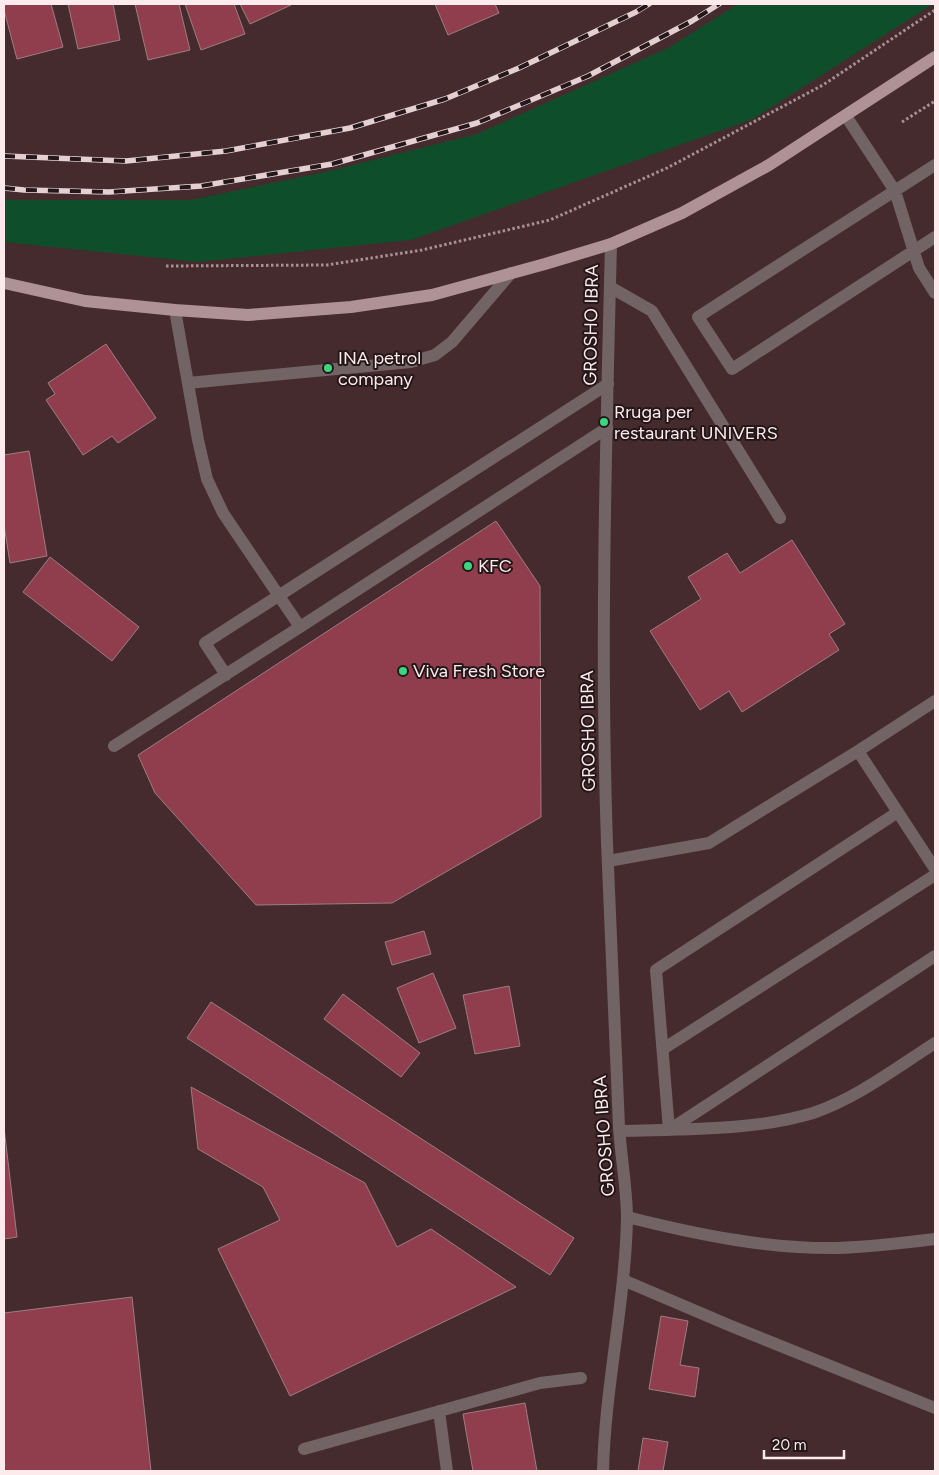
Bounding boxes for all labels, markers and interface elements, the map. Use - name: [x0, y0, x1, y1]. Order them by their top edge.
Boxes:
- street label: GROSHO IBRA: [579, 264, 603, 386]
- place label: INA petrol company: [338, 347, 421, 390]
- marker: INA petrol company: [322, 362, 334, 374]
- place label: Rruga per restaurant UNIVERS: [614, 401, 778, 444]
- marker: Rruga per restaurant UNIVERS: [598, 416, 610, 428]
- place label: KFC: [478, 555, 512, 577]
- marker: KFC: [462, 560, 474, 572]
- place label: Viva Fresh Store: [413, 660, 545, 682]
- marker: Viva Fresh Store: [397, 665, 409, 677]
- street label: GROSHO IBRA: [576, 670, 600, 792]
- street label: GROSHO IBRA: [589, 1075, 619, 1197]
- scale bar: [764, 1428, 844, 1460]
- text: 20 m: [772, 1436, 806, 1454]

